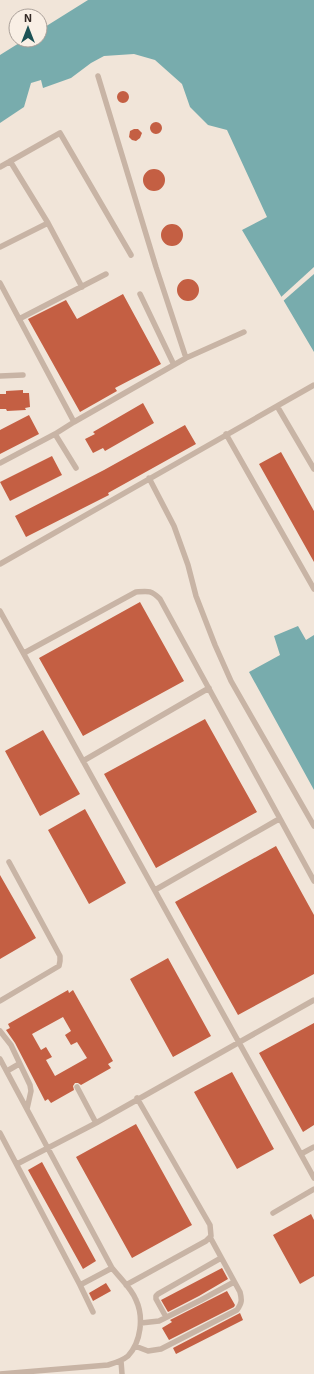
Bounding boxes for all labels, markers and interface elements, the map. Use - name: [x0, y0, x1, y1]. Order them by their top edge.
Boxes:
- north arrow: [8, 8, 48, 48]
- text: N: [24, 11, 32, 24]

